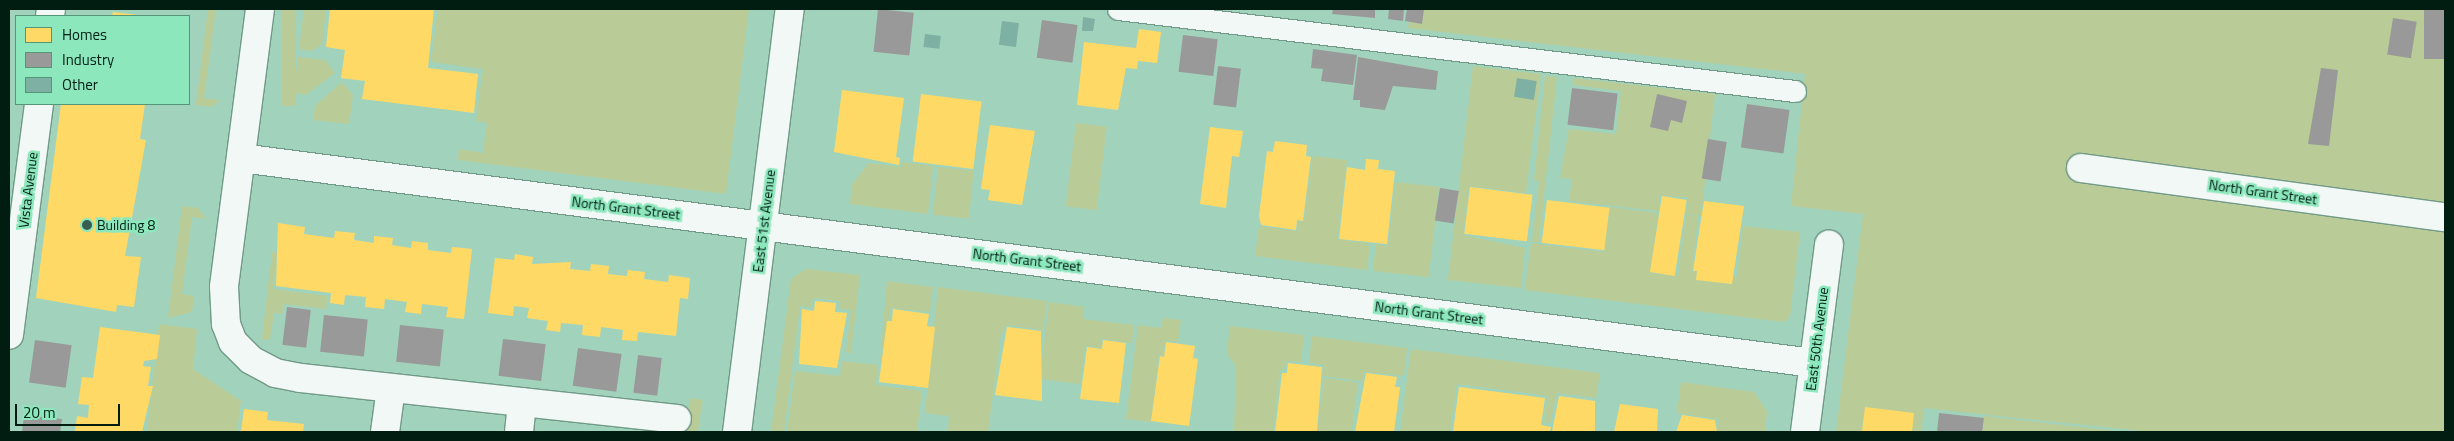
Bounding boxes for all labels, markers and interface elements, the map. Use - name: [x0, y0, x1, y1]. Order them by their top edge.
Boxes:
- legend: [15, 15, 190, 105]
- text: Homes: [62, 23, 107, 46]
- text: Industry: [62, 48, 114, 71]
- text: Other: [62, 73, 98, 96]
- street label: Vista Avenue: [15, 151, 41, 229]
- street label: East 51st Avenue: [749, 169, 779, 273]
- street label: North Grant Street: [2208, 176, 2318, 208]
- street label: North Grant Street: [571, 193, 681, 223]
- place label: Building 8: [97, 217, 155, 233]
- marker: Building 8: [81, 219, 93, 231]
- street label: North Grant Street: [972, 245, 1082, 275]
- street label: East 50th Avenue: [1802, 286, 1832, 392]
- street label: North Grant Street: [1374, 298, 1484, 328]
- scale bar: [18, 394, 122, 426]
- text: 20 m: [23, 401, 56, 424]

